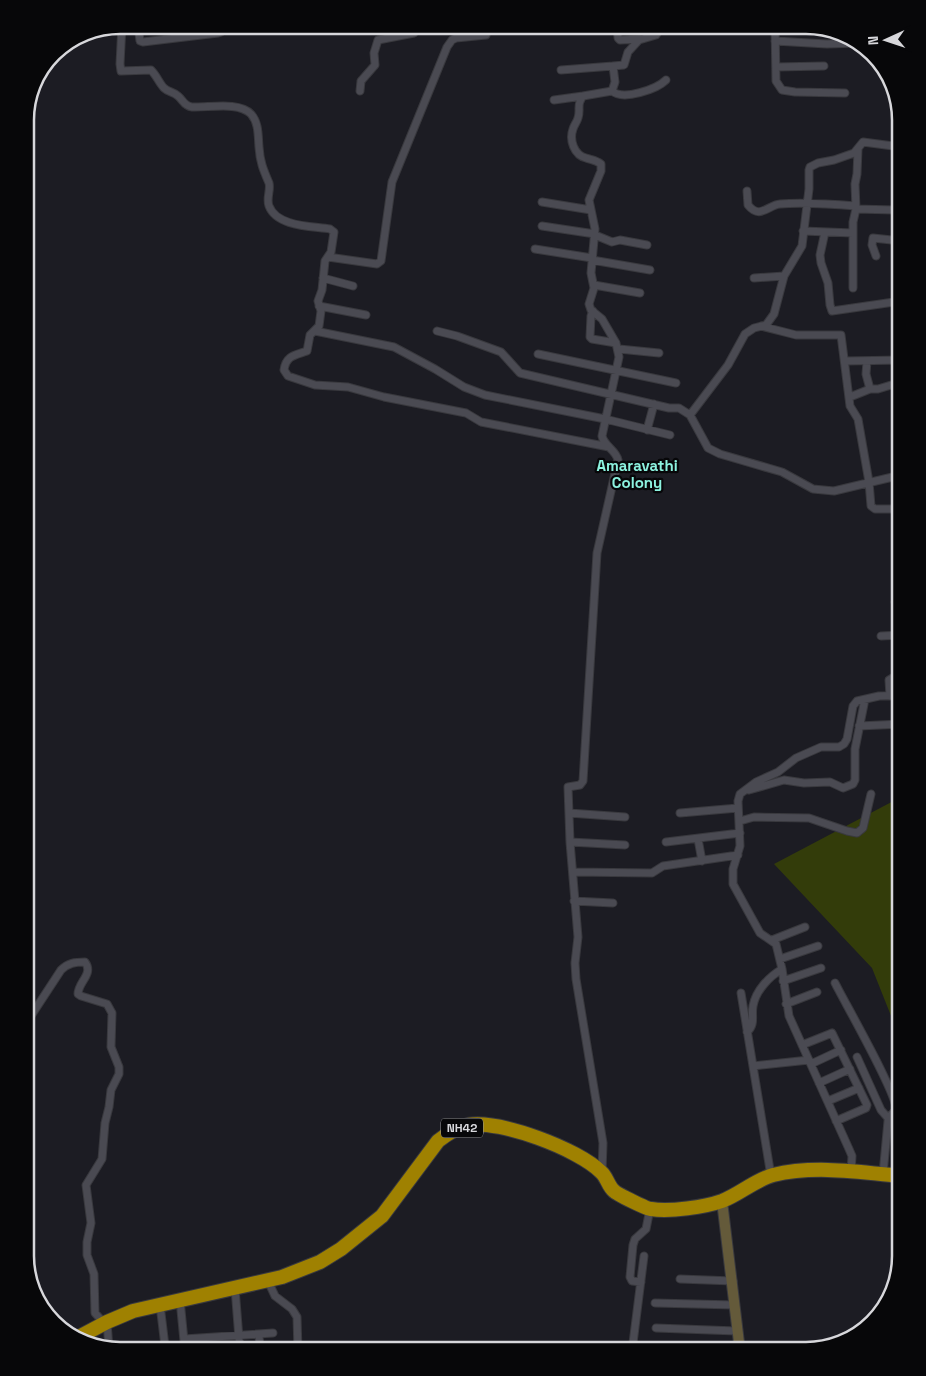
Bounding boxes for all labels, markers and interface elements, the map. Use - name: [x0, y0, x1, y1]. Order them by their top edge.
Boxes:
- north arrow: [861, 15, 911, 65]
- text: N: [864, 36, 882, 46]
- district label: Amaravathi Colony: [596, 456, 678, 492]
- road number: NH42: [441, 1118, 483, 1138]

